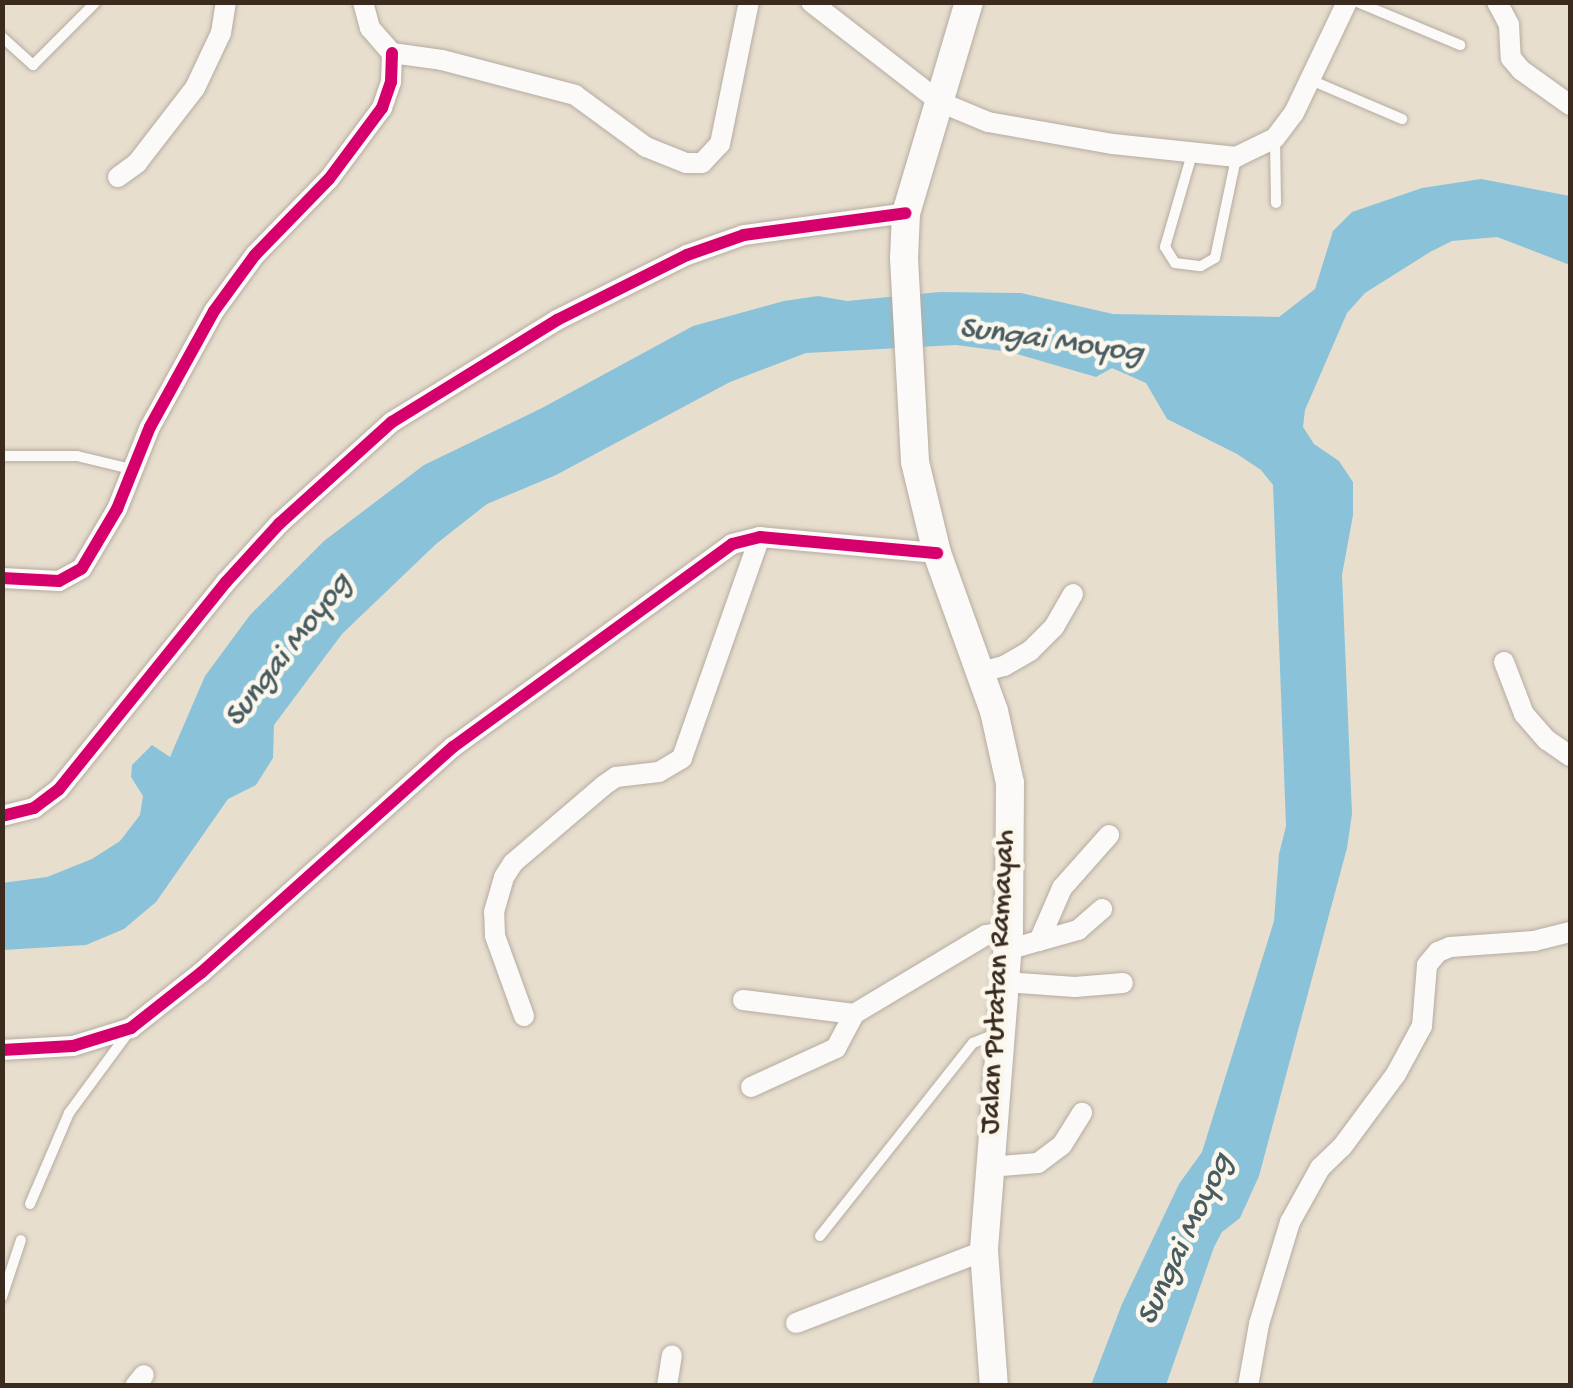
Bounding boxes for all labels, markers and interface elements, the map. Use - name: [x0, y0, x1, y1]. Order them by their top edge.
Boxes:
- water label: Sungai Moyog: [957, 310, 1145, 374]
- water label: Sungai Moyog: [217, 566, 361, 736]
- street label: Jalan Putatan Ramayah: [974, 829, 1026, 1135]
- water label: Sungai Moyog: [1130, 1148, 1242, 1332]

